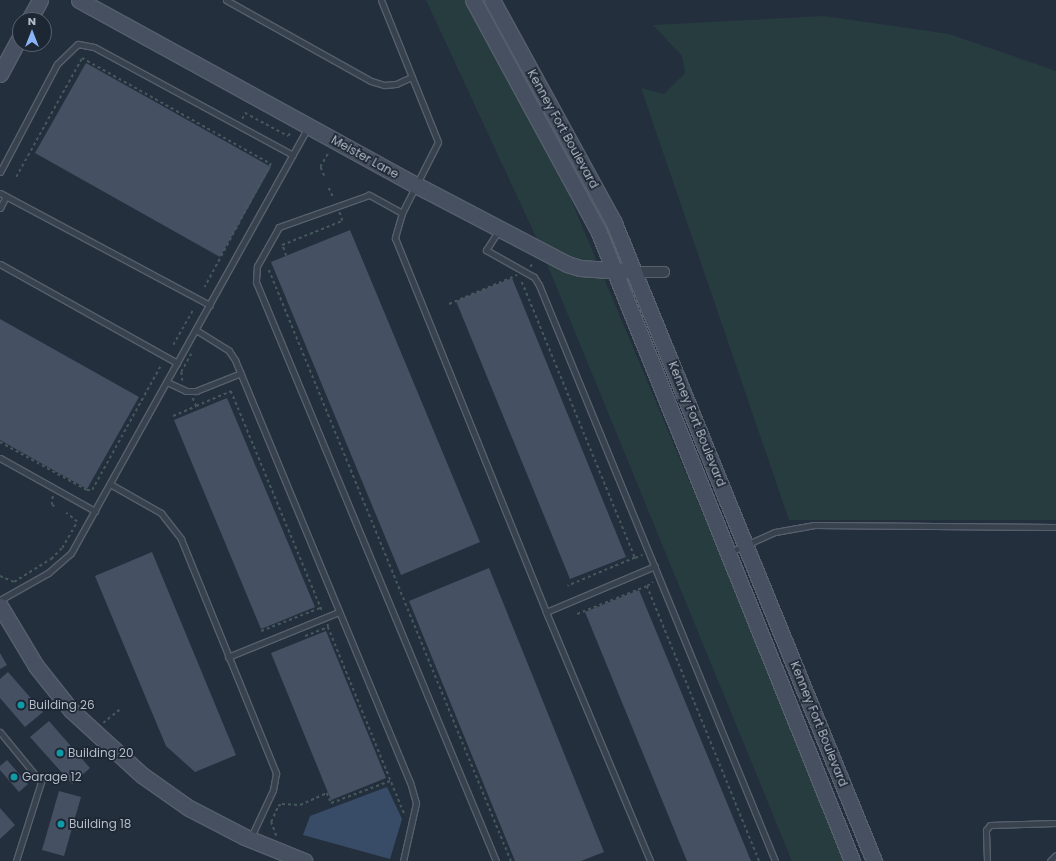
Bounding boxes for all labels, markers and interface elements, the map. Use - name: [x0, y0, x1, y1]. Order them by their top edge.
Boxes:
- north arrow: [12, 12, 52, 52]
- text: N: [28, 13, 36, 29]
- street label: Kenney Fort Boulevard: [524, 67, 602, 191]
- street label: Meister Lane: [329, 133, 401, 181]
- street label: Kenney Fort Boulevard: [665, 359, 729, 489]
- street label: Kenney Fort Boulevard: [787, 659, 851, 789]
- place label: Building 26: [29, 698, 95, 712]
- marker: Building 26: [16, 700, 26, 710]
- place label: Building 20: [68, 746, 133, 760]
- marker: Building 20: [55, 748, 65, 758]
- place label: Garage 12: [22, 770, 82, 784]
- marker: Garage 12: [9, 772, 19, 782]
- place label: Building 18: [69, 817, 131, 831]
- marker: Building 18: [56, 819, 66, 829]

